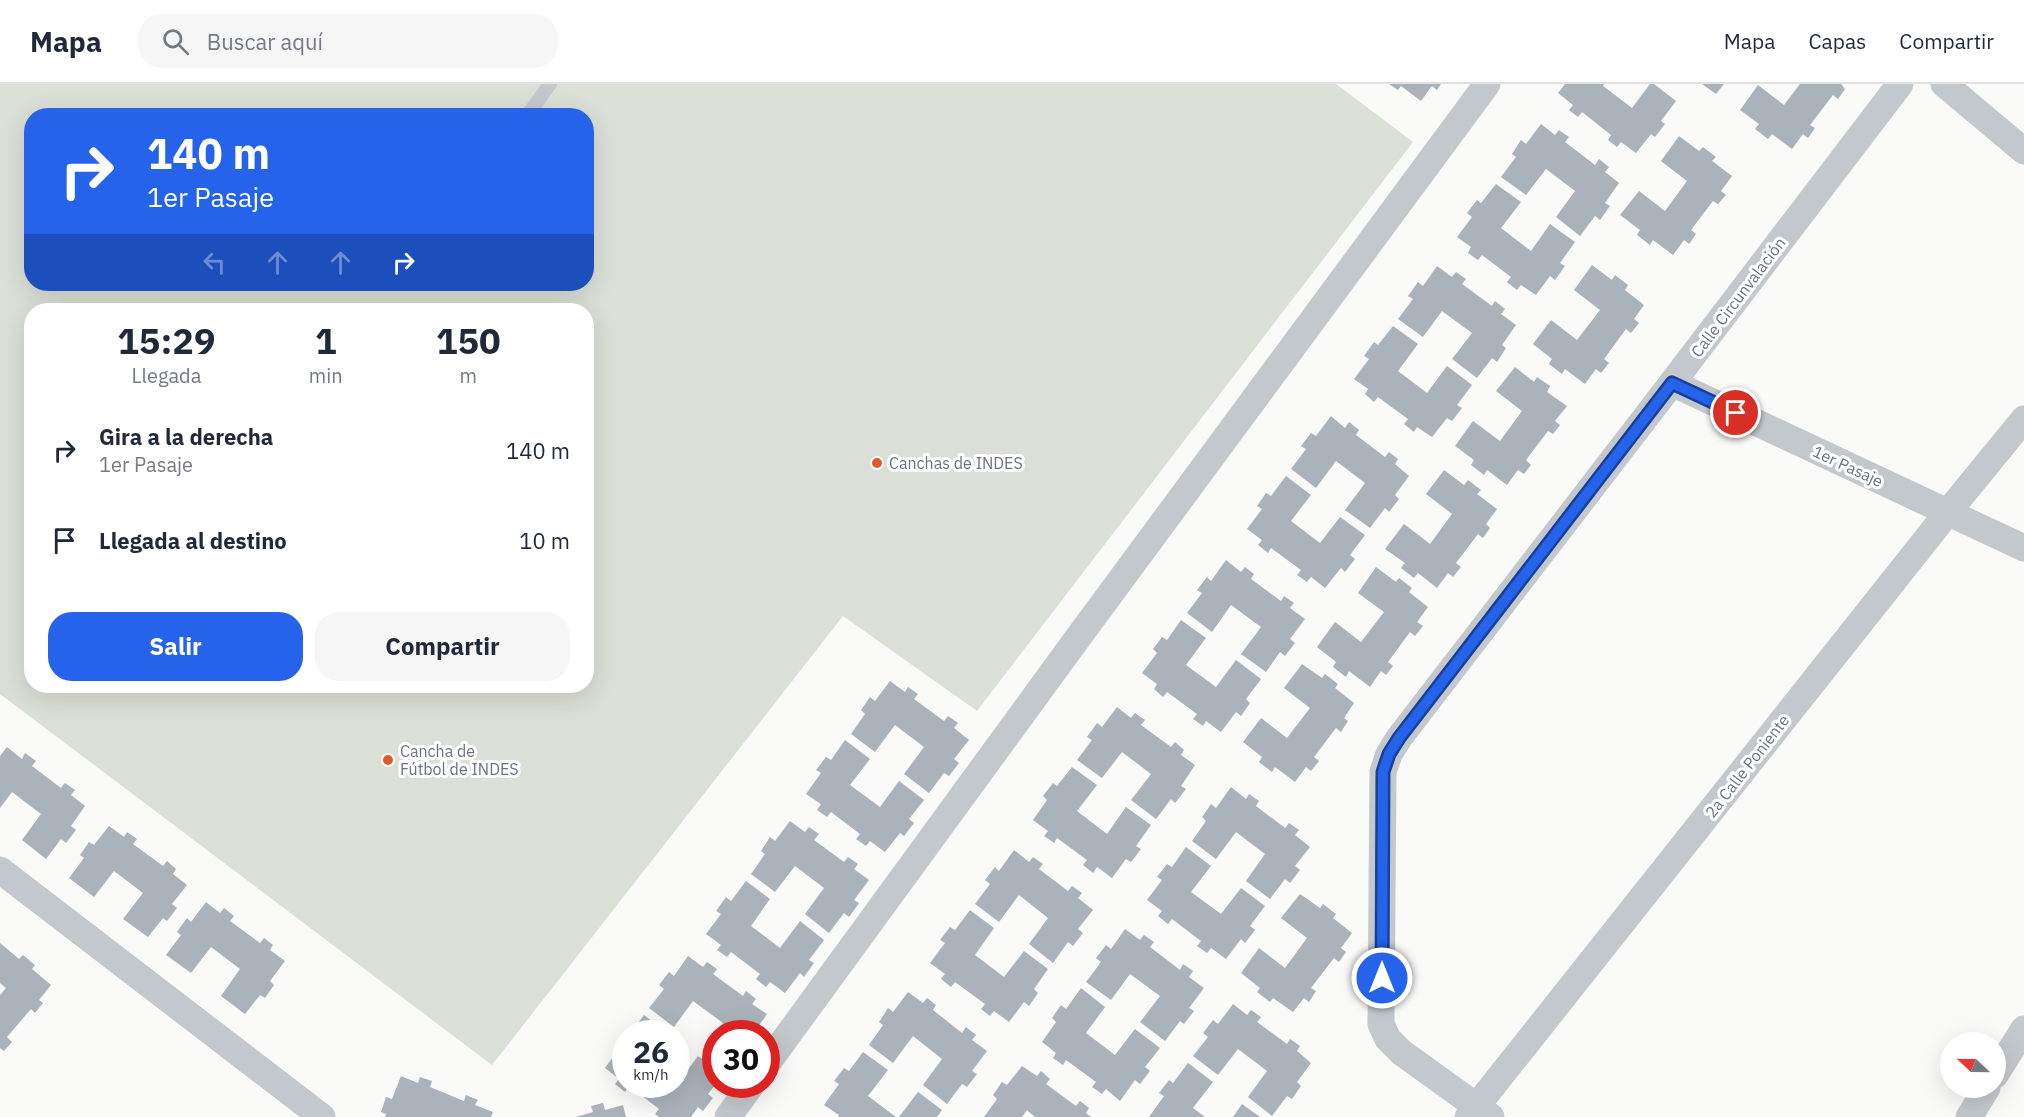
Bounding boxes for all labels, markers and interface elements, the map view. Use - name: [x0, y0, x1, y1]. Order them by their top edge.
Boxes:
- search box: [138, 14, 558, 68]
- text: Mapa: [30, 23, 102, 60]
- icon: search: [159, 25, 192, 58]
- text: Buscar aquí: [207, 27, 323, 56]
- text: Mapa: [1724, 27, 1775, 55]
- text: Capas: [1808, 27, 1866, 55]
- text: Compartir: [1899, 27, 1994, 55]
- text: 140 m: [147, 126, 270, 181]
- icon: right: [48, 132, 126, 210]
- text: 1er Pasaje: [147, 179, 274, 214]
- street label: Calle Circunvalación: [1686, 233, 1790, 361]
- icon: left: [198, 246, 231, 279]
- icon: ahead: [261, 246, 294, 279]
- icon: ahead: [324, 246, 357, 279]
- icon: right: [387, 246, 420, 279]
- text: 15:29: [117, 317, 216, 364]
- text: 1: [315, 317, 337, 364]
- text: 150: [436, 317, 501, 364]
- text: Llegada: [131, 362, 201, 389]
- text: min: [309, 362, 343, 389]
- text: m: [460, 362, 477, 389]
- pin: [1710, 387, 1761, 438]
- icon: arrive: [1719, 396, 1752, 429]
- text: Gira a la derecha: [99, 422, 273, 451]
- icon: right: [48, 434, 81, 467]
- text: 140 m: [506, 436, 570, 465]
- street label: 1er Pasaje: [1810, 441, 1887, 491]
- text: 1er Pasaje: [99, 451, 193, 478]
- place label: Canchas de INDES: [889, 453, 1023, 473]
- marker: Canchas de INDES: [870, 456, 884, 470]
- icon: arrive: [48, 524, 81, 557]
- text: Llegada al destino: [99, 526, 287, 555]
- text: 10 m: [519, 526, 570, 555]
- button: Salir: [48, 612, 303, 681]
- button: Compartir: [315, 612, 570, 681]
- street label: 2a Calle Poniente: [1701, 710, 1794, 821]
- place label: Cancha de Fútbol de INDES: [400, 741, 519, 779]
- marker: Cancha de Fútbol de INDES: [381, 753, 395, 767]
- position arrow: [1350, 946, 1414, 1010]
- speed limit sign: 30: [702, 1020, 780, 1098]
- text: 26: [633, 1032, 669, 1071]
- north arrow: [1940, 1032, 2006, 1098]
- map controls: [1940, 1032, 2006, 1098]
- text: km/h: [633, 1065, 669, 1084]

